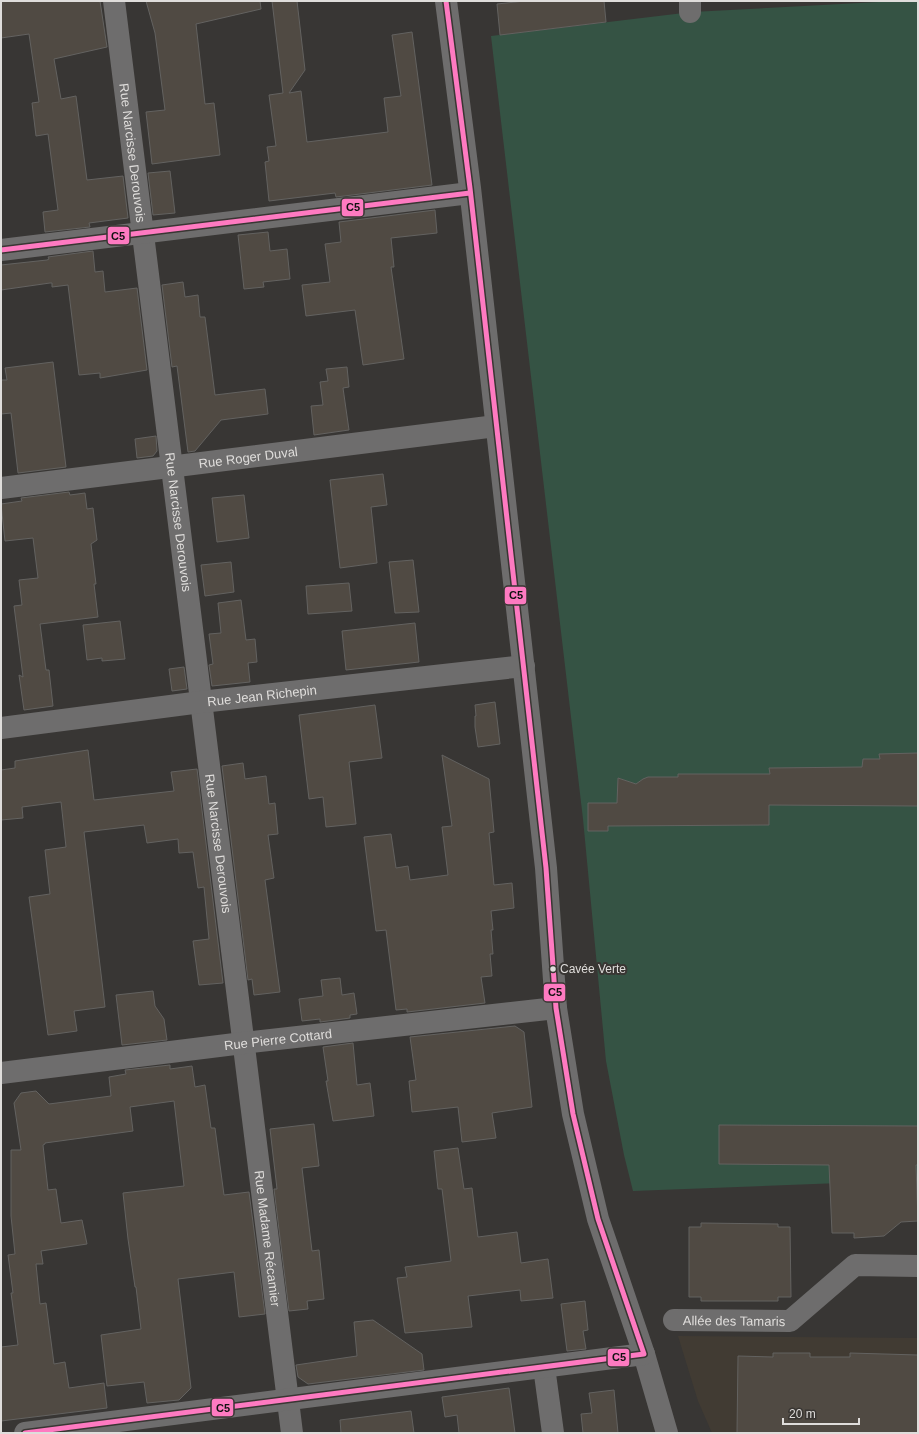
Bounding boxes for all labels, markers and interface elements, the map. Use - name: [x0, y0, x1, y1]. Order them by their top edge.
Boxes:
- street label: Rue Narcisse Derouvois: [117, 82, 149, 224]
- line badge: C5: [341, 198, 364, 217]
- text: C5: [346, 201, 360, 213]
- line badge: C5: [107, 226, 130, 245]
- text: C5: [111, 230, 125, 242]
- street label: Rue Roger Duval: [198, 443, 299, 471]
- street label: Rue Narcisse Derouvois: [163, 451, 195, 593]
- line badge: C5: [504, 586, 527, 605]
- text: C5: [509, 589, 523, 601]
- street label: Rue Jean Richepin: [206, 682, 317, 709]
- street label: Rue Narcisse Derouvois: [203, 773, 235, 915]
- place label: Cavée Verte: [560, 962, 626, 976]
- marker: Cavée Verte: [548, 964, 558, 974]
- line badge: C5: [543, 983, 566, 1002]
- text: C5: [548, 986, 562, 998]
- street label: Rue Pierre Cottard: [223, 1026, 333, 1053]
- street label: Rue Madame Récamier: [252, 1169, 284, 1308]
- street label: Allée des Tamaris: [683, 1313, 786, 1328]
- line badge: C5: [607, 1348, 630, 1367]
- text: C5: [612, 1351, 626, 1363]
- line badge: C5: [211, 1398, 234, 1417]
- scale bar: [783, 1400, 859, 1426]
- text: C5: [216, 1402, 230, 1414]
- text: 20 m: [789, 1407, 816, 1421]

